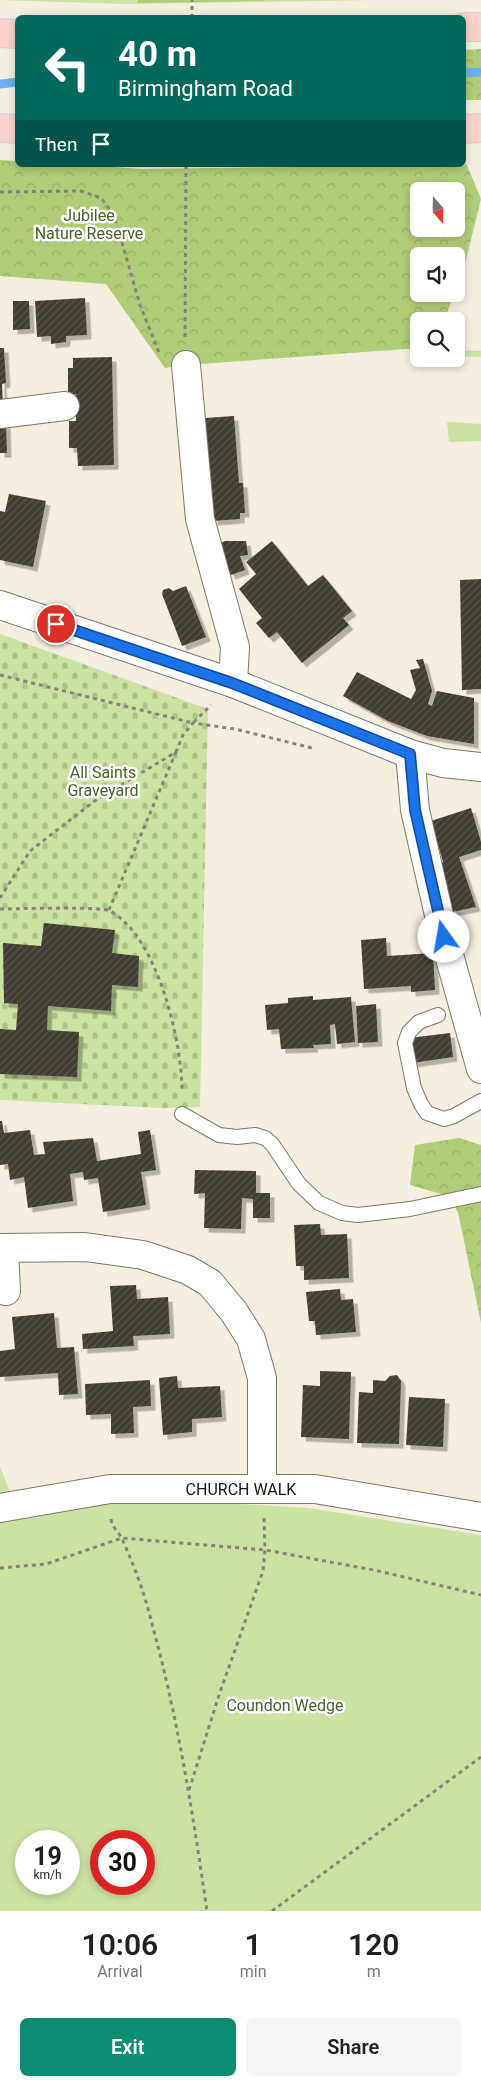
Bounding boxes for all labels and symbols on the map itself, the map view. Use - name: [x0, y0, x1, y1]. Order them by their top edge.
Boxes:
- north arrow: [410, 182, 465, 238]
- park label: Jubilee Nature Reserve: [35, 206, 143, 243]
- pin: [35, 603, 77, 645]
- park label: All Saints Graveyard: [67, 763, 139, 800]
- position arrow: [417, 910, 469, 962]
- street label: CHURCH WALK: [186, 1480, 297, 1499]
- park label: Coundon Wedge: [226, 1696, 344, 1715]
- speed limit sign: 30: [90, 1830, 155, 1895]

